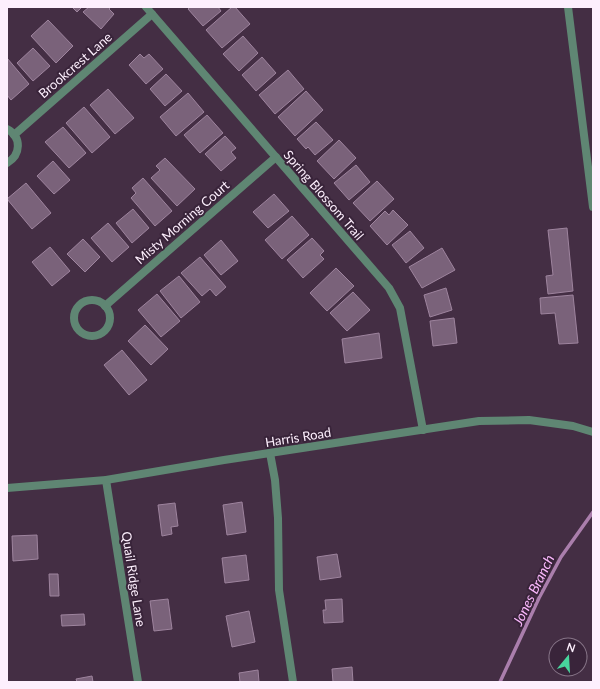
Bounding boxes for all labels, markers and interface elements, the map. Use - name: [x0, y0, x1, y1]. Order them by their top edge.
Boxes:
- street label: Brookcrest Lane: [35, 29, 115, 101]
- street label: Spring Blossom Trail: [281, 147, 367, 243]
- street label: Misty Morning Court: [132, 177, 233, 267]
- street label: Harris Road: [264, 424, 332, 450]
- street label: Quail Ridge Lane: [119, 530, 149, 628]
- water label: Jones Branch: [508, 552, 557, 629]
- north arrow: [548, 637, 588, 677]
- text: N: [565, 640, 577, 655]

